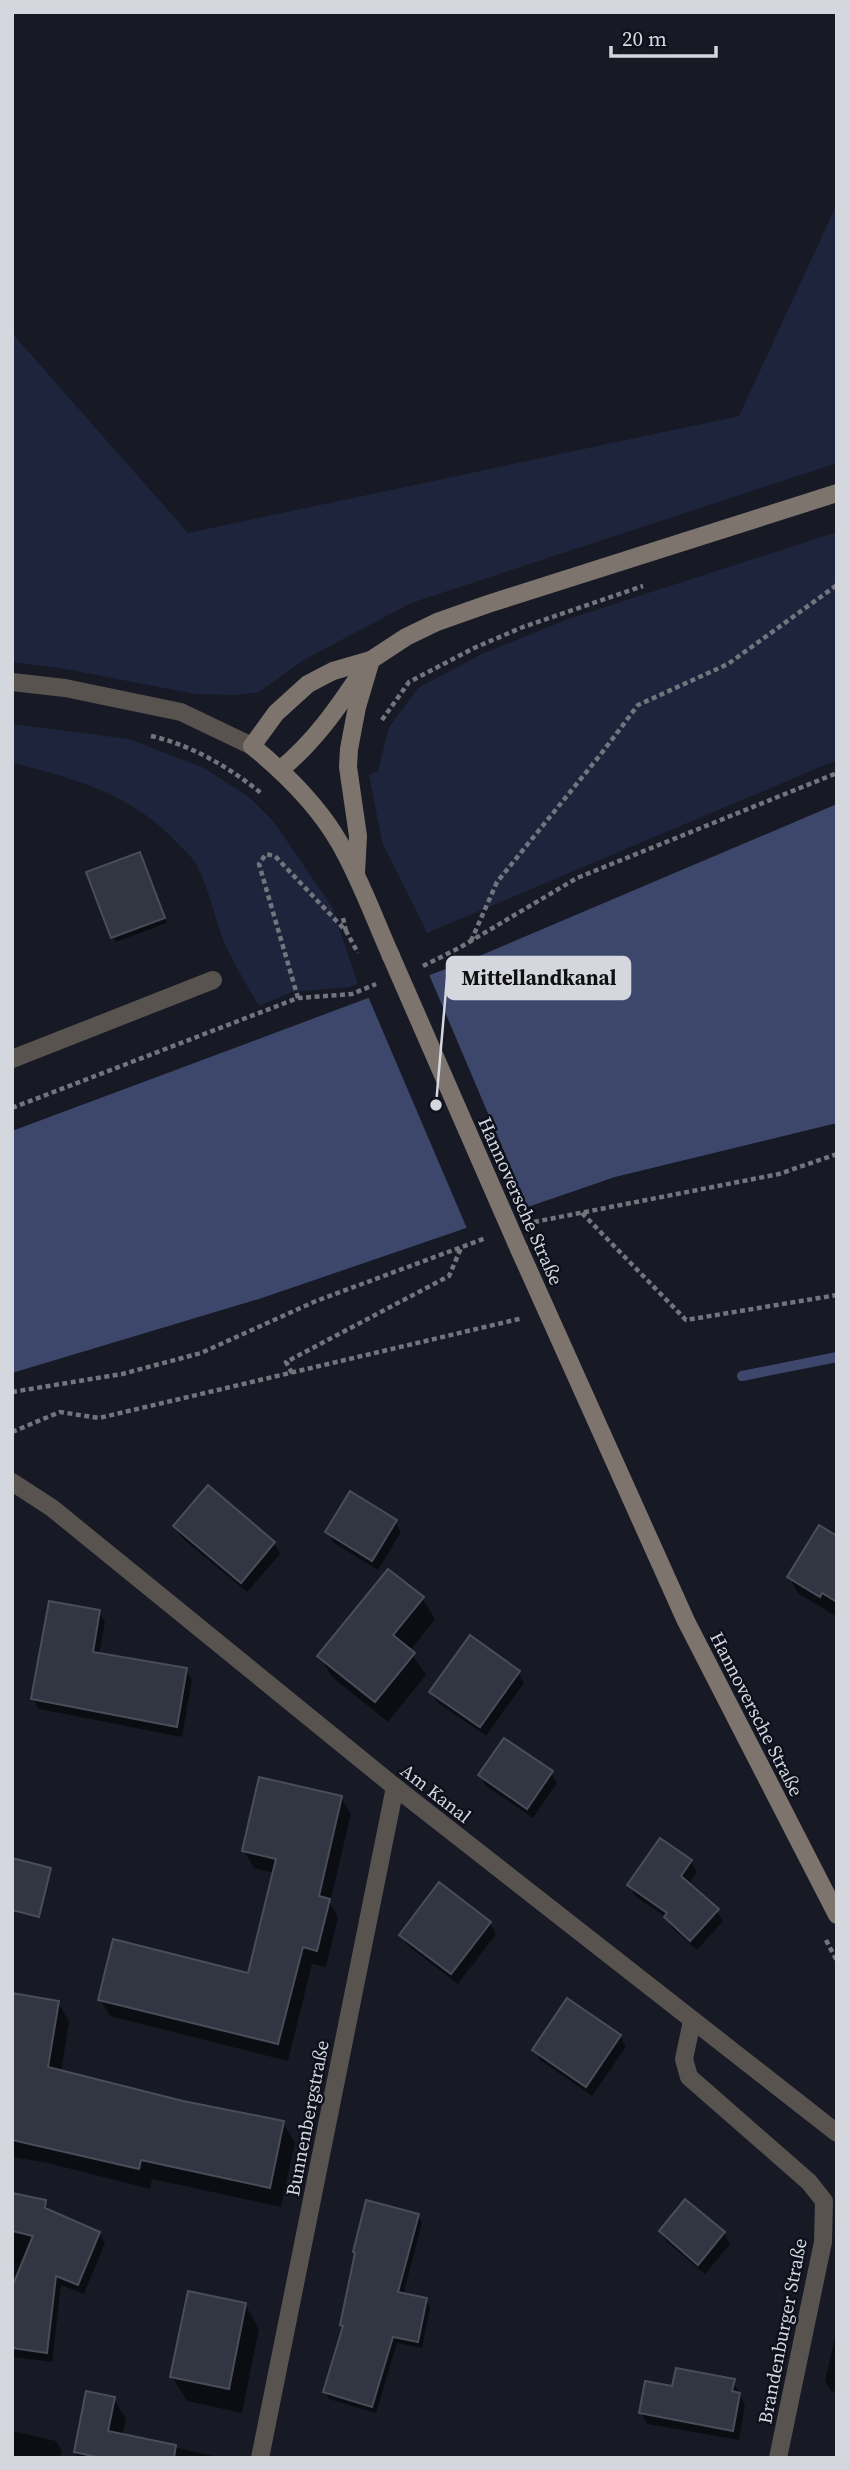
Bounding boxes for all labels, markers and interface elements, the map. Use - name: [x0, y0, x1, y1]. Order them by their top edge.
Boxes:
- scale bar: [611, 14, 716, 58]
- text: 20 m: [622, 24, 667, 53]
- callout: Mittellandkanal: [447, 957, 630, 999]
- text: Mittellandkanal: [461, 963, 617, 992]
- street label: Hannoversche Straße: [472, 1113, 570, 1289]
- street label: Hannoversche Straße: [704, 1627, 810, 1801]
- street label: Am Kanal: [395, 1757, 477, 1829]
- street label: Bunnenbergstraße: [279, 2038, 335, 2198]
- street label: Brandenburger Straße: [751, 2236, 813, 2426]

